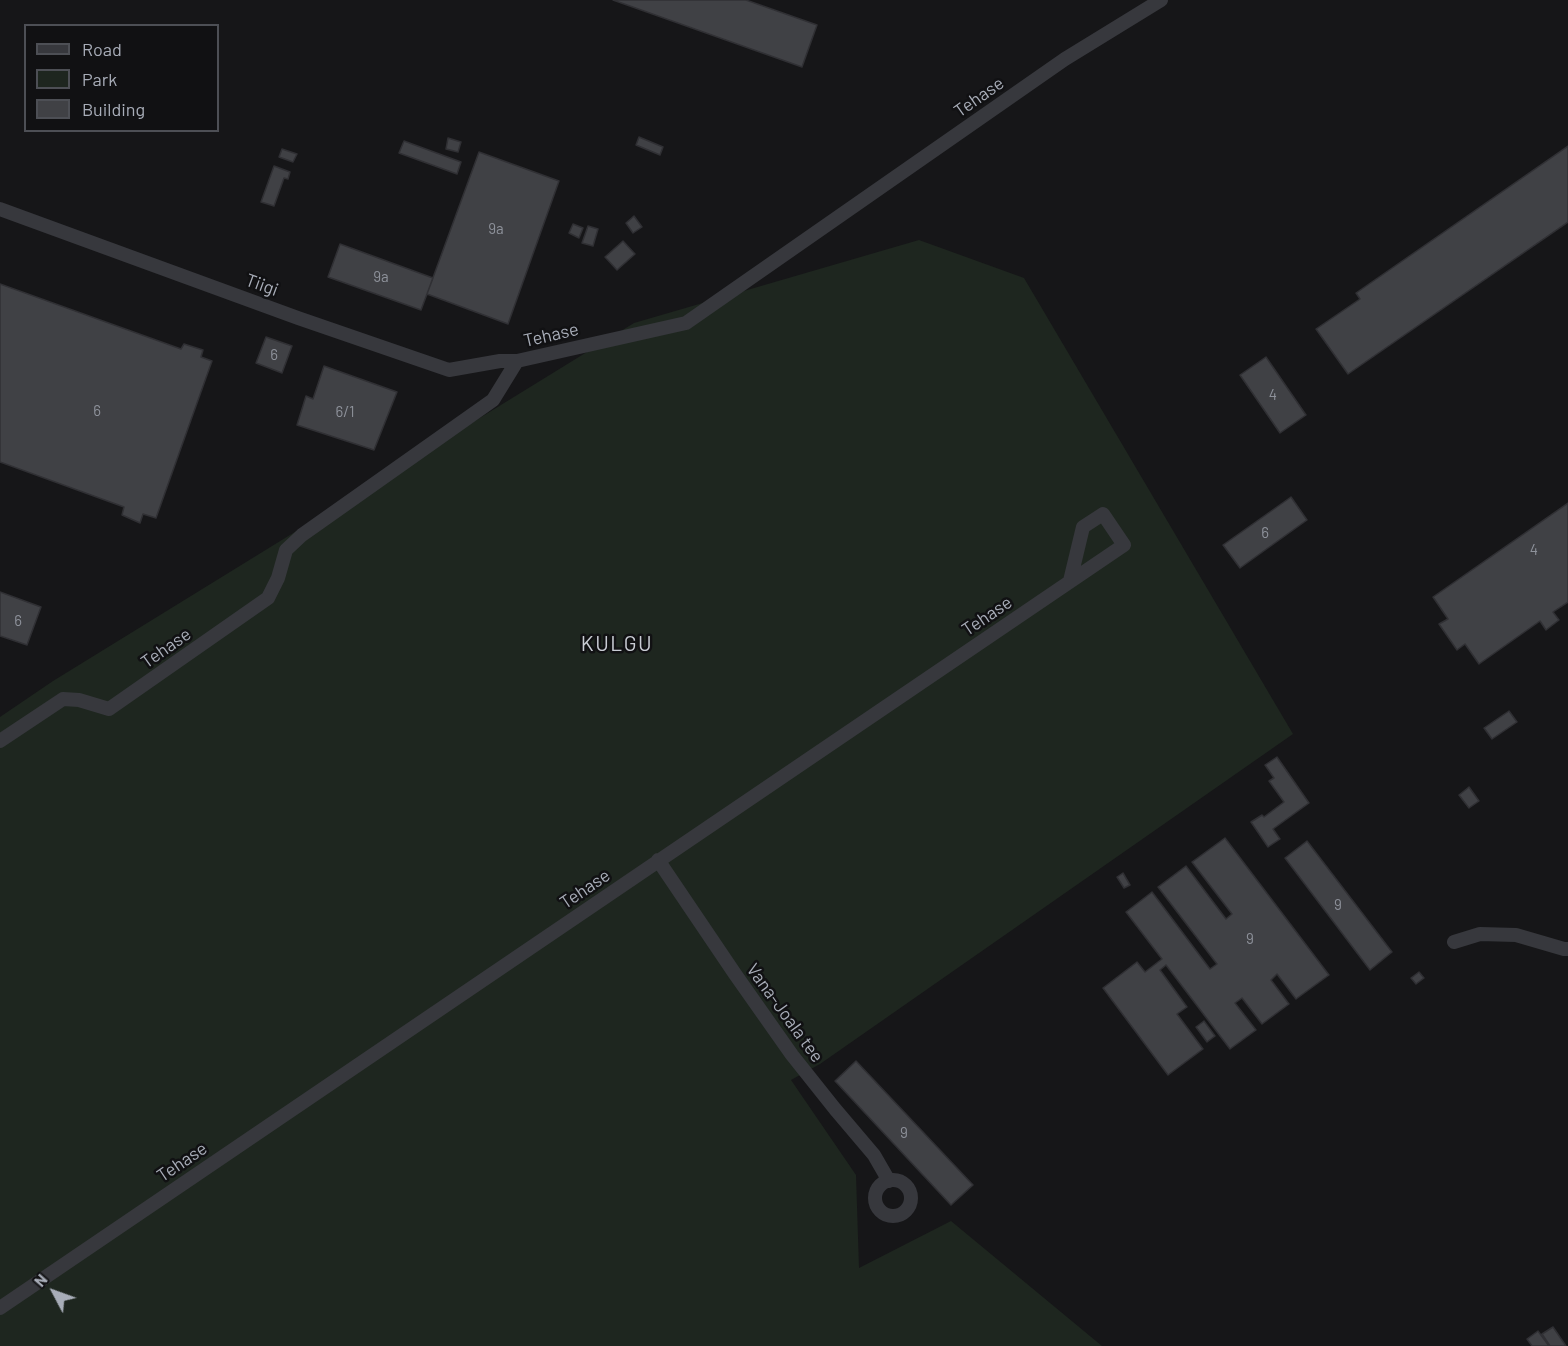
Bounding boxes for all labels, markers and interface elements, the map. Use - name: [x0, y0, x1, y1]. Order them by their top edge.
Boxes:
- legend: [24, 24, 219, 132]
- text: Road: [82, 38, 122, 60]
- text: Park: [82, 68, 117, 90]
- street label: Tehase: [950, 72, 1008, 122]
- text: Building: [82, 98, 145, 120]
- house number: 9a: [488, 220, 504, 238]
- house number: 9a: [373, 268, 389, 286]
- street label: Tiigi: [243, 269, 281, 301]
- street label: Tehase: [521, 318, 581, 352]
- house number: 6: [270, 346, 278, 364]
- house number: 4: [1269, 386, 1277, 404]
- house number: 6: [93, 402, 101, 420]
- house number: 6/1: [336, 403, 354, 421]
- house number: 6: [1261, 524, 1269, 542]
- house number: 4: [1530, 541, 1538, 559]
- street label: Tehase: [958, 591, 1016, 641]
- house number: 6: [14, 612, 22, 630]
- street label: Tehase: [137, 623, 195, 673]
- district label: KULGU: [581, 631, 653, 657]
- street label: Tehase: [556, 864, 614, 914]
- house number: 9: [1334, 896, 1342, 914]
- house number: 9: [1246, 930, 1254, 948]
- street label: Vana-Joala tee: [742, 959, 828, 1067]
- house number: 9: [900, 1124, 908, 1142]
- street label: Tehase: [153, 1137, 211, 1187]
- north arrow: [24, 1262, 84, 1322]
- text: N: [29, 1270, 51, 1290]

